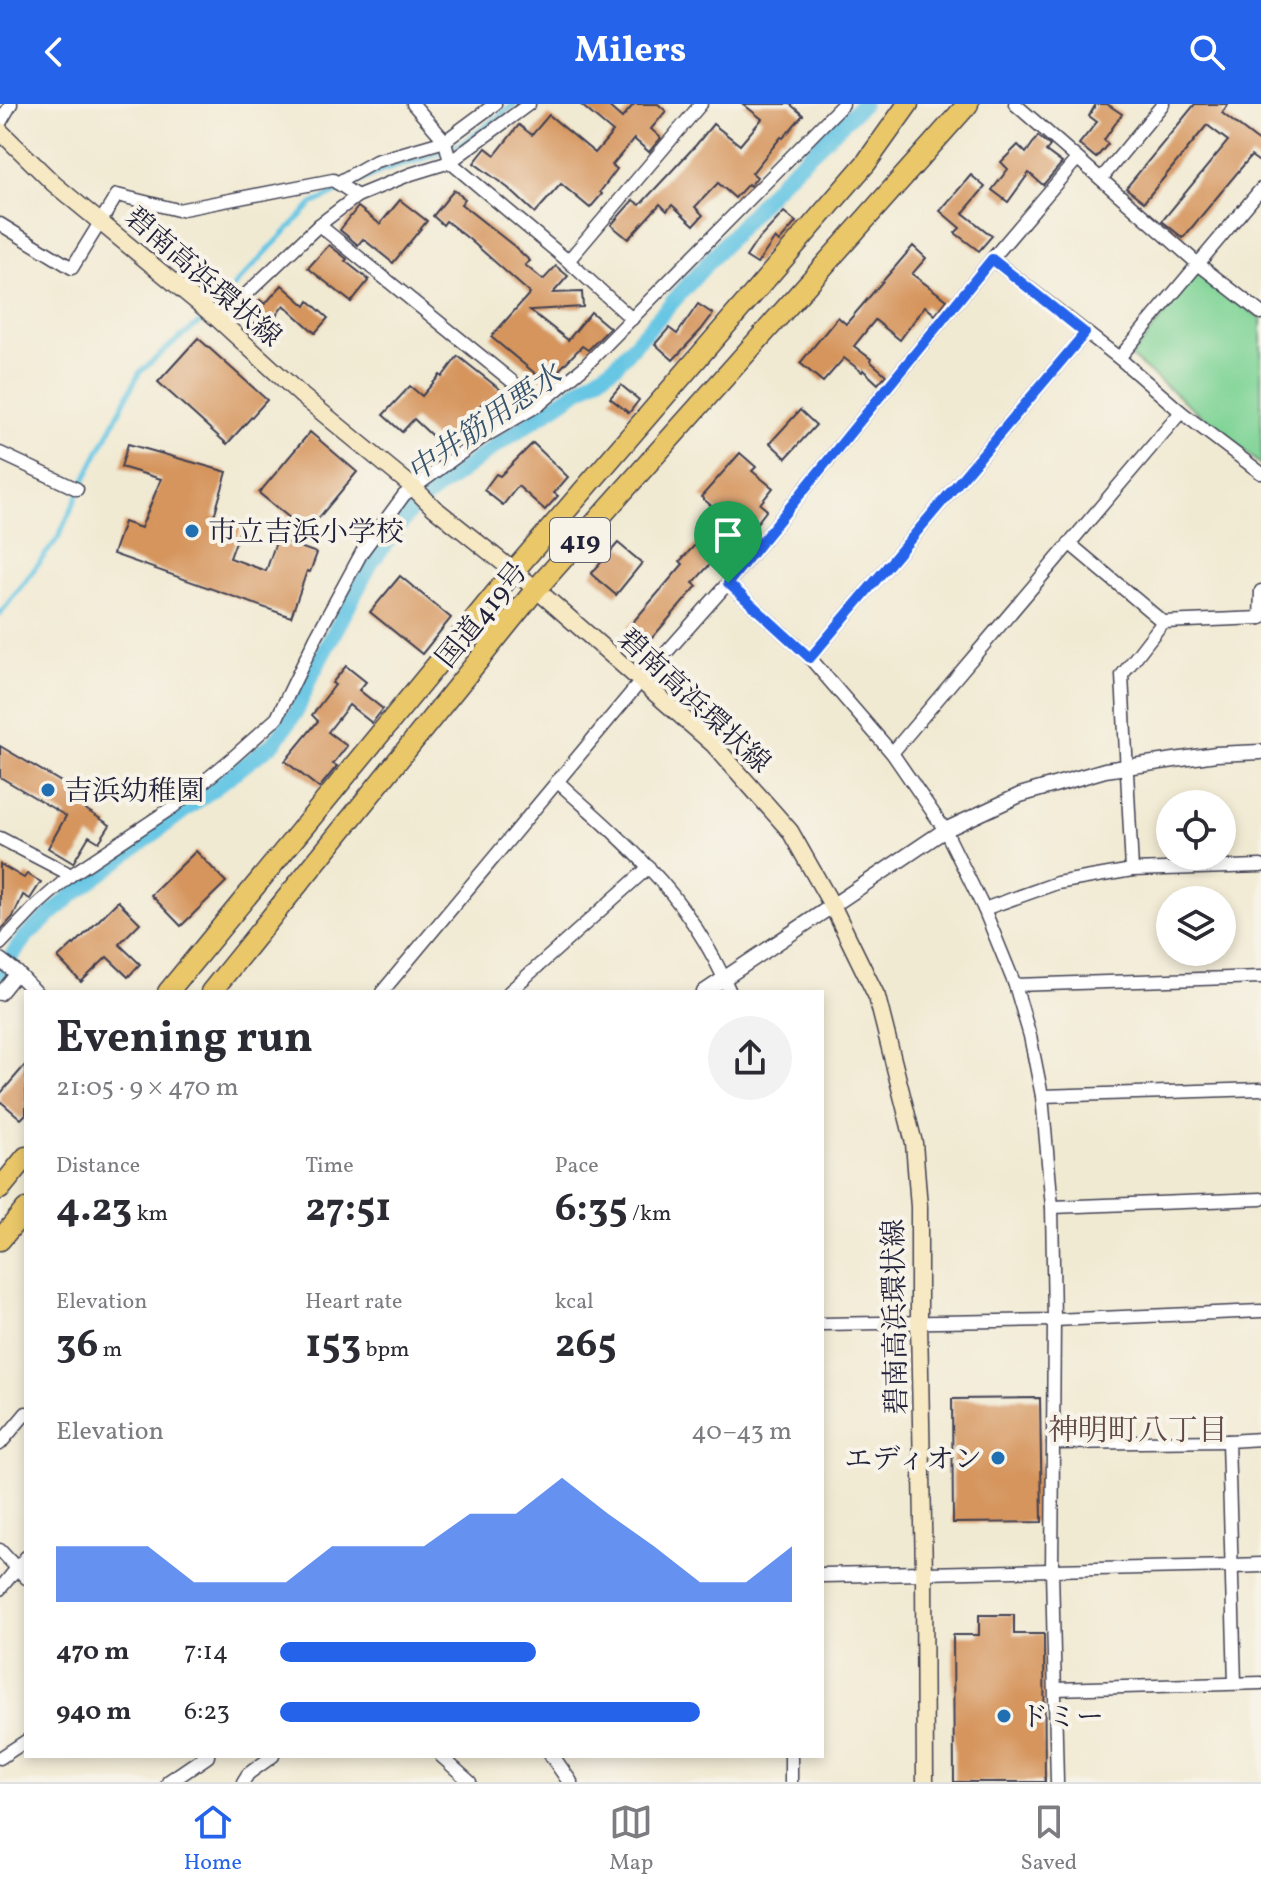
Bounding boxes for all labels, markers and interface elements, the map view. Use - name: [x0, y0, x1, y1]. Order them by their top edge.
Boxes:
- text: Milers: [575, 27, 686, 77]
- icon: back: [32, 30, 76, 74]
- icon: search: [1185, 30, 1229, 74]
- street label: 碧南高浜環状線: [116, 199, 289, 357]
- water label: 中井筋用悪水: [399, 354, 573, 493]
- pin: [694, 501, 762, 583]
- icon: arrive: [706, 513, 750, 557]
- place label: 市立吉浜小学校: [208, 514, 404, 553]
- road number: 419: [550, 518, 610, 562]
- marker: 市立吉浜小学校: [183, 522, 201, 540]
- street label: 国道419号: [428, 554, 538, 677]
- street label: 碧南高浜環状線: [608, 621, 778, 783]
- place label: 吉浜幼稚園: [64, 773, 204, 812]
- marker: 吉浜幼稚園: [39, 781, 57, 799]
- map controls: [1156, 790, 1236, 966]
- button: locate: [1156, 790, 1236, 870]
- button: layers: [1156, 886, 1236, 966]
- text: Evening run: [56, 1009, 313, 1070]
- button: share: [708, 1016, 792, 1100]
- text: 21:05 · 9 × 470 m: [56, 1070, 239, 1106]
- text: Distance: [56, 1151, 140, 1182]
- text: Time: [305, 1151, 354, 1182]
- text: Pace: [555, 1151, 599, 1182]
- text: 4.23: [56, 1182, 132, 1238]
- text: 27:51: [305, 1182, 391, 1238]
- text: 6:35: [555, 1182, 628, 1238]
- text: km: [132, 1199, 168, 1230]
- text: /km: [628, 1199, 672, 1230]
- street label: 碧南高浜環状線: [875, 1219, 918, 1415]
- text: Elevation: [56, 1287, 147, 1318]
- text: Heart rate: [305, 1287, 402, 1318]
- text: kcal: [555, 1287, 594, 1318]
- text: 36: [56, 1318, 98, 1374]
- text: 153: [305, 1318, 361, 1374]
- text: 265: [555, 1318, 617, 1374]
- text: m: [98, 1335, 122, 1366]
- text: bpm: [361, 1335, 410, 1366]
- district label: 神明町八丁目: [1048, 1411, 1228, 1453]
- text: Elevation: [56, 1414, 164, 1450]
- text: 40–43 m: [691, 1414, 792, 1450]
- place label: エディオン: [844, 1441, 982, 1480]
- marker: エディオン: [989, 1449, 1007, 1467]
- text: 470 m: [56, 1634, 129, 1670]
- text: 7:14: [184, 1634, 228, 1670]
- text: 940 m: [56, 1694, 132, 1730]
- text: 6:23: [184, 1694, 230, 1730]
- place label: ドミー: [1020, 1699, 1104, 1738]
- marker: ドミー: [995, 1707, 1013, 1725]
- tab: Home: [184, 1800, 242, 1879]
- tab: Map: [609, 1800, 653, 1879]
- tab: Saved: [1021, 1800, 1077, 1879]

